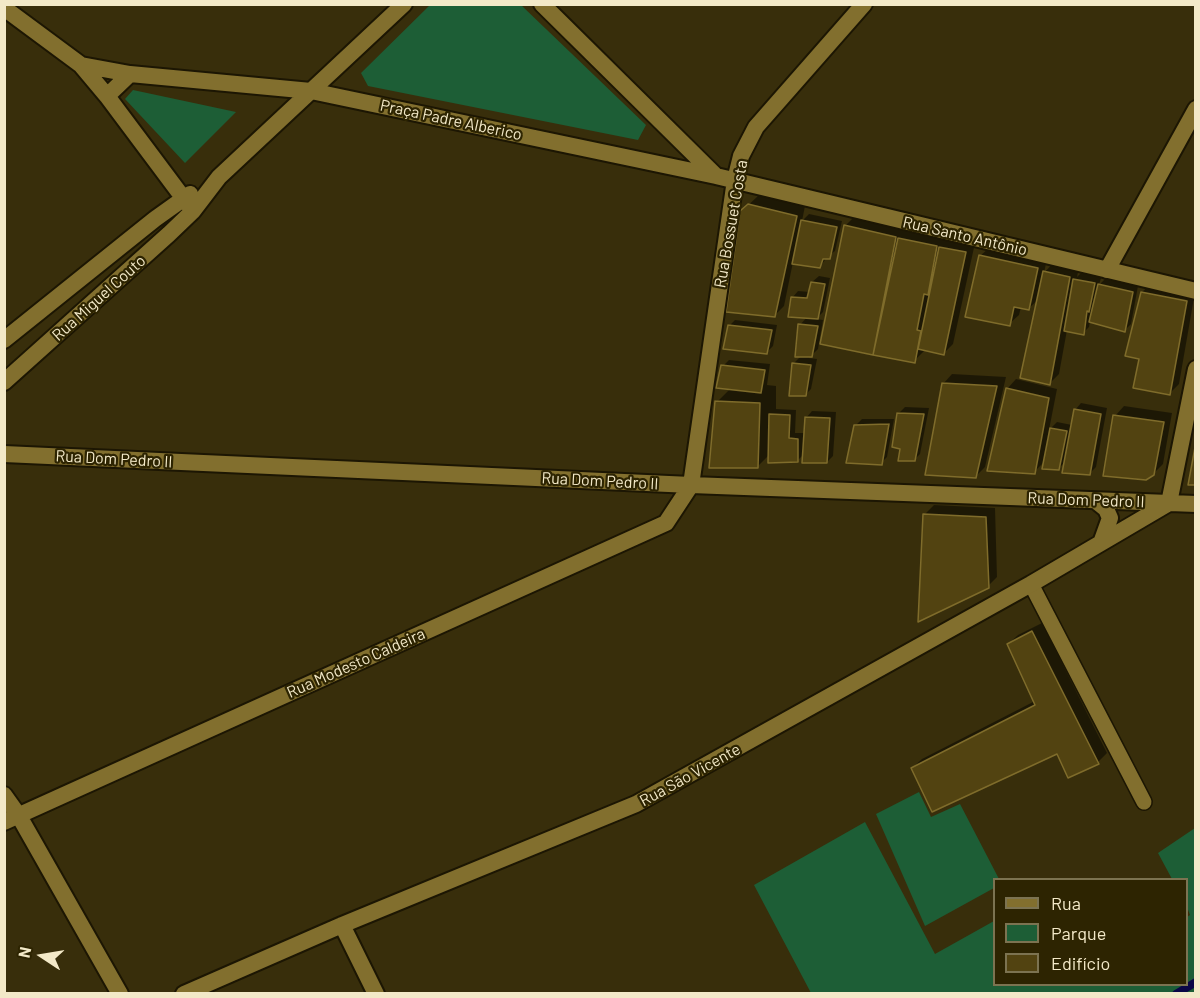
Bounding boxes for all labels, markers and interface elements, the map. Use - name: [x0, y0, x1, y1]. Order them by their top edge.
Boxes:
- street label: Praça Padre Alberico: [378, 96, 524, 144]
- street label: Rua Bossuet Costa: [710, 158, 752, 290]
- street label: Rua Santo Antônio: [901, 212, 1029, 260]
- street label: Rua Miguel Couto: [48, 251, 150, 345]
- street label: Rua Dom Pedro II: [55, 446, 173, 472]
- street label: Rua Dom Pedro II: [541, 468, 659, 494]
- street label: Rua Dom Pedro II: [1027, 488, 1145, 512]
- street label: Rua Modesto Caldeira: [284, 624, 428, 702]
- street label: Rua São Vicente: [636, 739, 744, 811]
- legend: [993, 878, 1188, 986]
- text: Rua: [1051, 892, 1081, 914]
- text: Parque: [1051, 922, 1106, 944]
- north arrow: [12, 926, 72, 986]
- text: N: [14, 945, 34, 959]
- text: Edifício: [1051, 952, 1110, 974]

